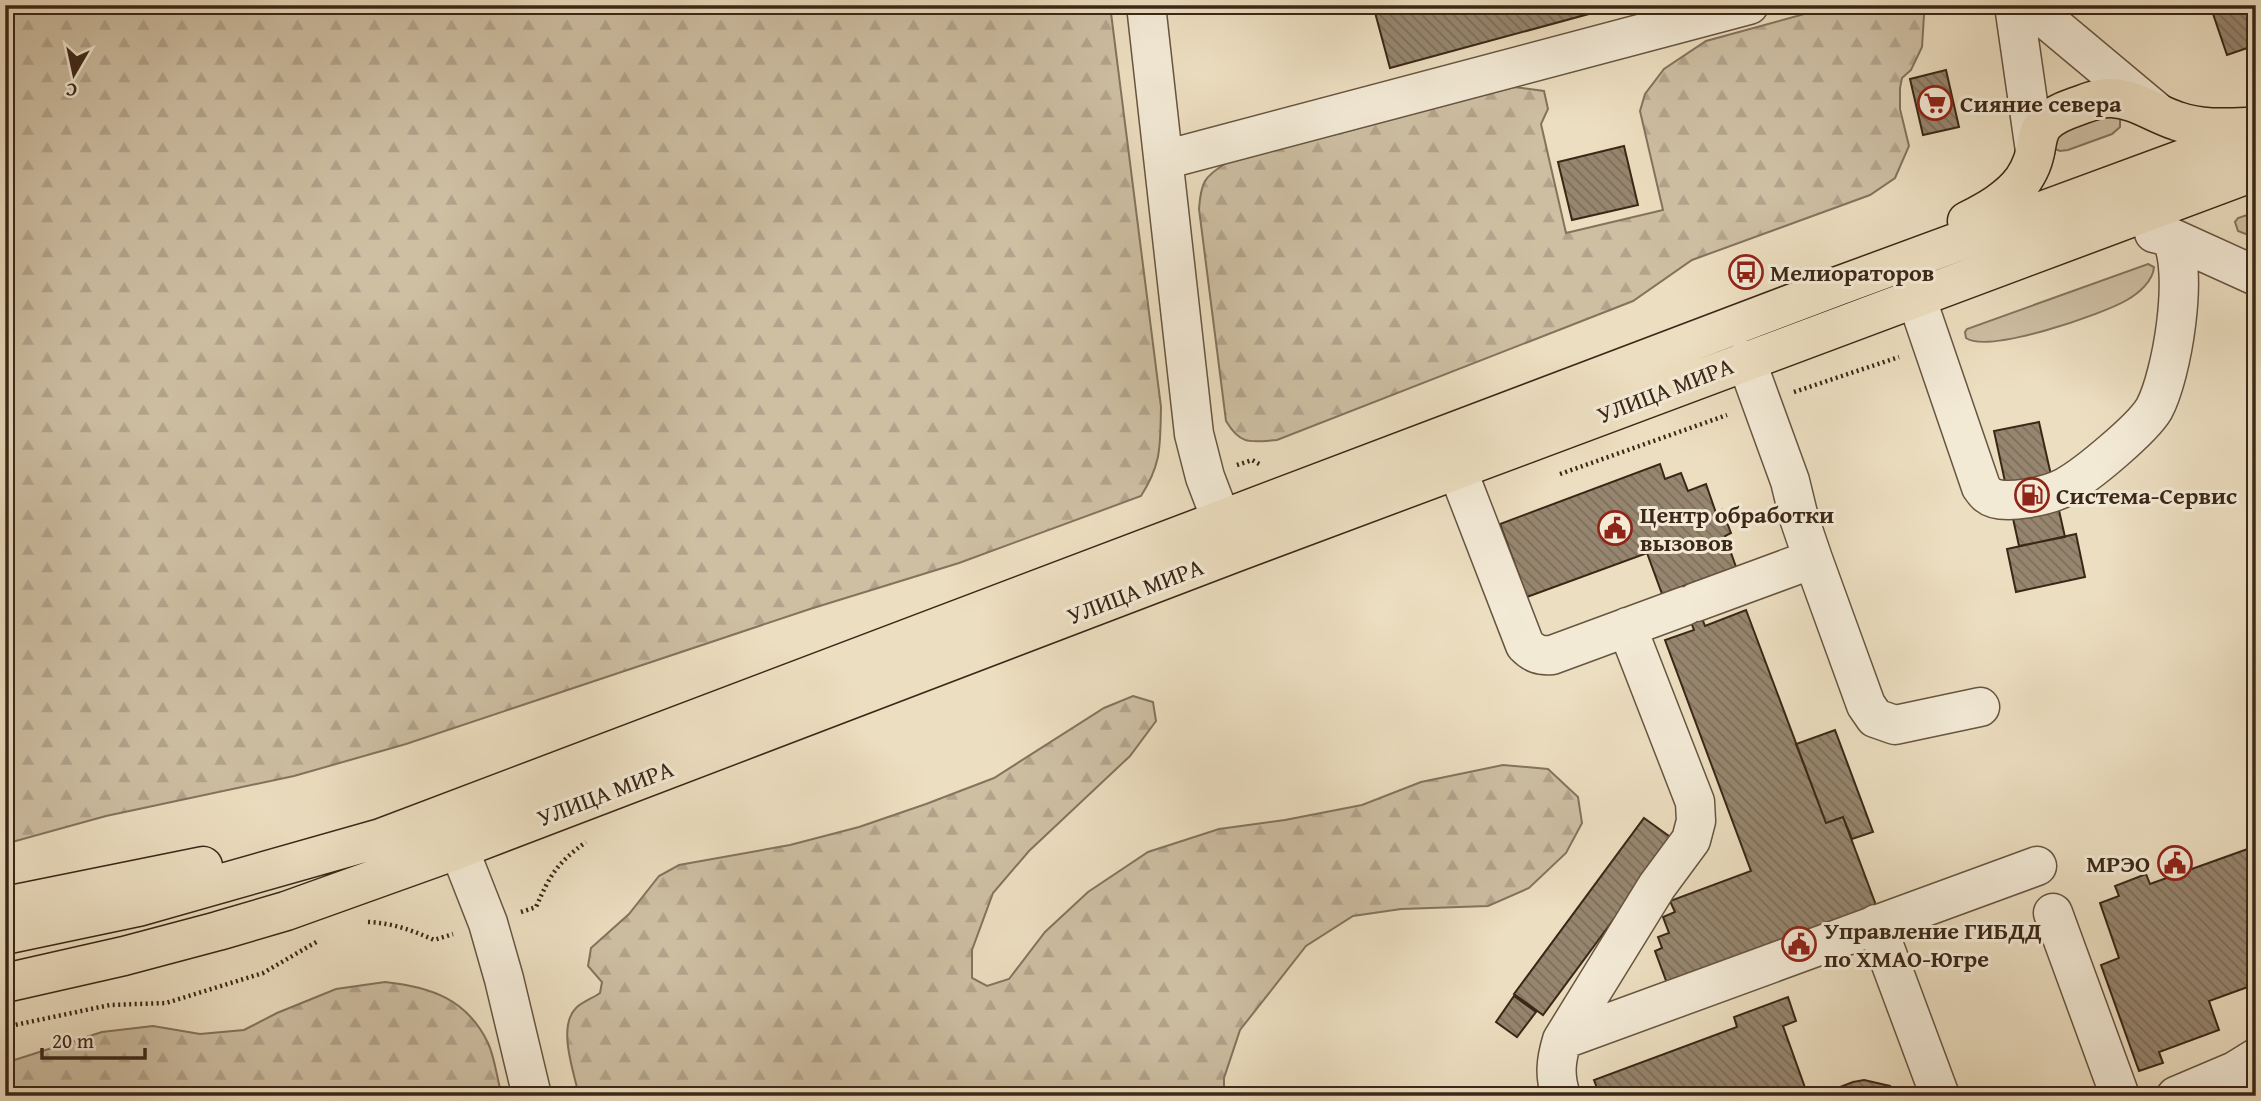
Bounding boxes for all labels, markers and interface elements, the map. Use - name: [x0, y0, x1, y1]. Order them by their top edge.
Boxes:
- north arrow: [38, 38, 108, 108]
- text: С: [64, 76, 79, 105]
- supermarket icon: Сияние севера: [1916, 84, 1954, 122]
- place label: Сияние севера: [1960, 86, 2122, 121]
- bus stop icon: Мелиораторов: [1727, 253, 1765, 291]
- place label: Мелиораторов: [1770, 255, 1934, 290]
- street label: УЛИЦА МИРА: [1592, 348, 1739, 432]
- fuel station icon: Система-Cервис: [2013, 476, 2051, 514]
- place label: Система-Cервис: [2056, 478, 2237, 513]
- place label: Центр обработки вызовов: [1640, 497, 1834, 560]
- public building icon: Центр обработки вызовов: [1596, 509, 1634, 547]
- street label: УЛИЦА МИРА: [1062, 549, 1209, 633]
- street label: УЛИЦА МИРА: [532, 751, 679, 835]
- public building icon: МРЭО: [2156, 844, 2194, 882]
- place label: МРЭО: [2086, 846, 2150, 881]
- place label: Управление ГИБДД по ХМАО-Югре: [1824, 913, 2042, 976]
- public building icon: Управление ГИБДД по ХМАО-Югре: [1780, 925, 1818, 963]
- scale bar: [42, 1017, 145, 1061]
- text: 20 m: [52, 1025, 94, 1056]

